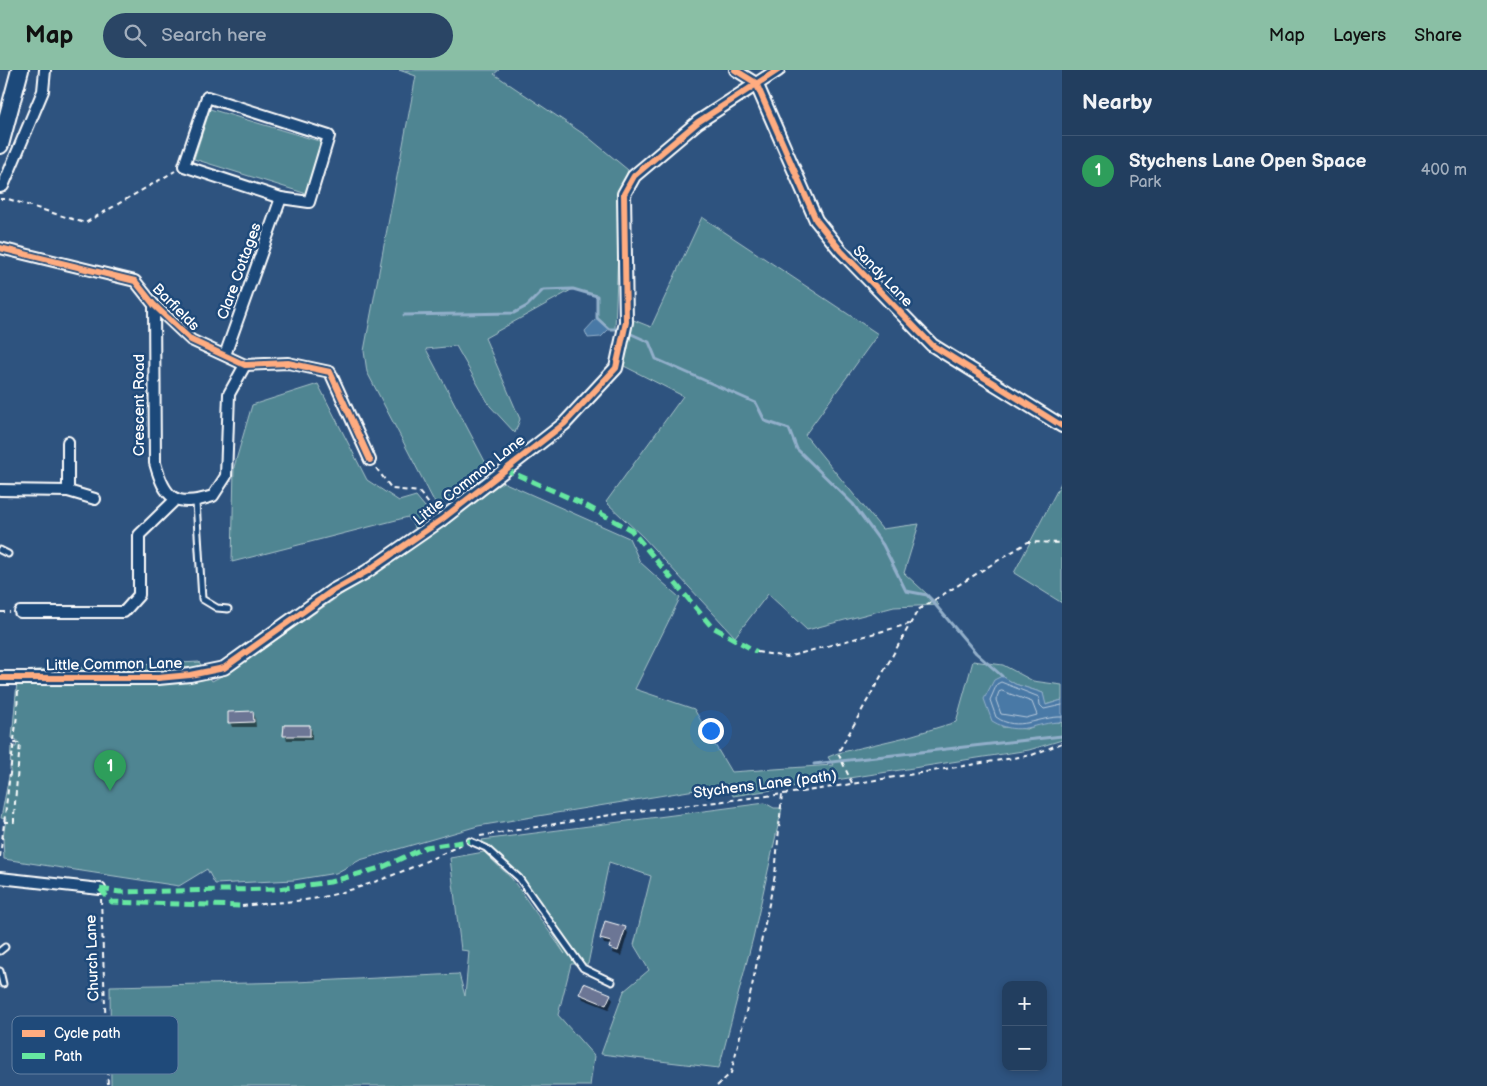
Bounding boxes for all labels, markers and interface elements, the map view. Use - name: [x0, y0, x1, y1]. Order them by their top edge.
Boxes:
- search box: [103, 13, 453, 58]
- text: Map: [25, 21, 73, 50]
- icon: search: [121, 21, 149, 49]
- text: Search here: [161, 24, 267, 47]
- text: Map: [1269, 25, 1305, 46]
- text: Layers: [1333, 25, 1386, 46]
- text: Share: [1414, 25, 1462, 46]
- text: Nearby: [1082, 90, 1152, 115]
- text: Stychens Lane Open Space: [1129, 150, 1366, 173]
- text: 1: [1095, 161, 1101, 180]
- text: 400 m: [1421, 161, 1467, 180]
- text: Park: [1129, 173, 1161, 192]
- street label: Clare Cottages: [213, 220, 266, 322]
- street label: Sandy Lane: [849, 242, 917, 311]
- street label: Barfields: [148, 280, 204, 336]
- street label: Crescent Road: [130, 354, 149, 456]
- street label: Little Common Lane: [410, 431, 529, 530]
- street label: Little Common Lane: [46, 654, 183, 675]
- your location: [698, 718, 724, 744]
- pin: 1: [94, 750, 126, 791]
- street label: Stychens Lane (path): [692, 766, 838, 803]
- street label: Church Lane: [81, 914, 104, 1002]
- map controls: [1002, 981, 1047, 1071]
- button: +: [1002, 981, 1047, 1026]
- legend: [12, 1016, 178, 1074]
- text: Cycle path: [54, 1025, 121, 1042]
- button: −: [1002, 1026, 1047, 1071]
- text: Path: [54, 1048, 82, 1065]

